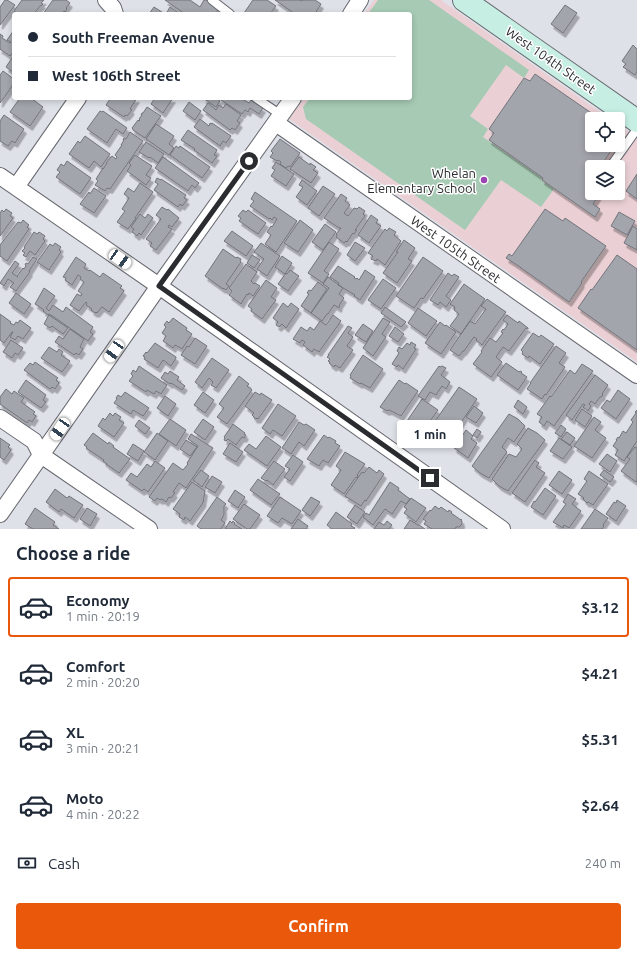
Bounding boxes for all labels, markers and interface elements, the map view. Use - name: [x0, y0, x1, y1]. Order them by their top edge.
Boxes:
- street label: West 104th Street: [503, 24, 599, 96]
- text: South Freeman Avenue: [52, 29, 215, 46]
- text: West 106th Street: [52, 67, 180, 84]
- map controls: [585, 112, 625, 200]
- button: locate: [585, 112, 625, 152]
- route start: [240, 152, 258, 170]
- button: layers: [585, 160, 625, 200]
- place label: Whelan Elementary School: [367, 166, 477, 195]
- marker: Whelan Elementary School: [479, 175, 489, 185]
- street label: West 105th Street: [408, 213, 504, 285]
- car: [107, 247, 133, 271]
- car: [102, 338, 126, 364]
- car: [48, 416, 72, 442]
- callout: 1 min: [397, 420, 463, 448]
- text: 1 min: [414, 427, 446, 441]
- route end: [421, 469, 439, 487]
- text: Choose a ride: [16, 543, 130, 563]
- icon: car: [18, 589, 54, 625]
- text: Economy: [66, 592, 130, 609]
- text: $3.12: [581, 599, 619, 616]
- text: 1 min · 20:19: [66, 609, 140, 623]
- icon: car: [18, 655, 54, 691]
- text: Comfort: [66, 658, 125, 675]
- text: $4.21: [581, 665, 619, 682]
- text: 2 min · 20:20: [66, 675, 140, 689]
- icon: car: [18, 721, 54, 757]
- text: XL: [66, 724, 84, 741]
- text: $5.31: [581, 731, 619, 748]
- text: 3 min · 20:21: [66, 741, 140, 755]
- icon: car: [18, 787, 54, 823]
- text: Moto: [66, 790, 104, 807]
- text: $2.64: [581, 797, 619, 814]
- text: 4 min · 20:22: [66, 807, 140, 821]
- icon: cash: [16, 852, 38, 874]
- text: Cash: [48, 855, 80, 872]
- text: 240 m: [585, 856, 621, 870]
- button: Confirm: [16, 903, 621, 949]

